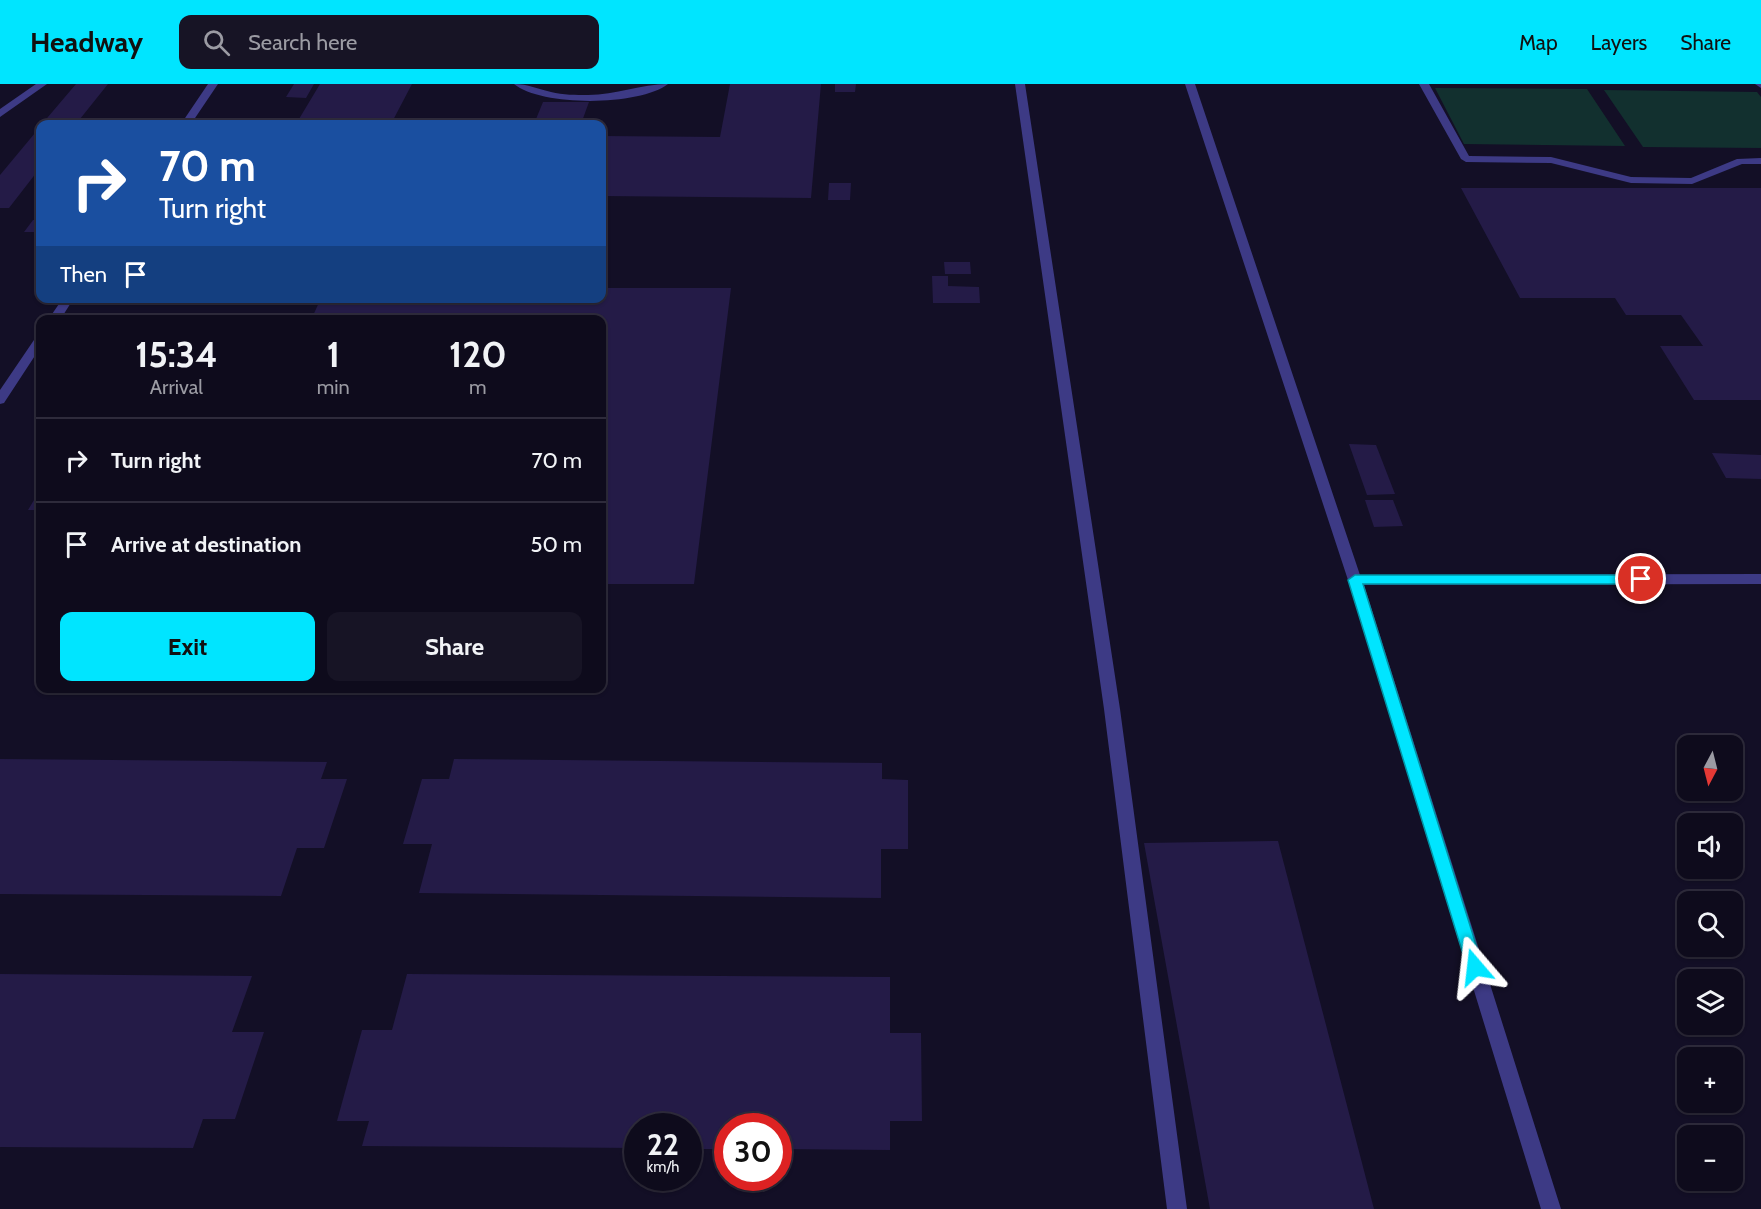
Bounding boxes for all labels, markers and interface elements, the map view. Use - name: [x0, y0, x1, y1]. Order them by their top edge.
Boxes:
- search box: [179, 15, 599, 69]
- text: Headway: [30, 25, 143, 59]
- icon: search: [200, 26, 233, 59]
- text: Search here: [248, 29, 357, 56]
- text: Map: [1519, 30, 1558, 55]
- text: Layers: [1591, 30, 1647, 55]
- text: Share: [1680, 30, 1731, 55]
- text: 70 m: [159, 140, 256, 192]
- icon: right: [60, 144, 138, 222]
- text: Turn right: [159, 192, 266, 225]
- icon: arrive: [119, 258, 152, 291]
- text: Then: [60, 261, 107, 288]
- text: 15:34: [135, 332, 218, 376]
- text: 1: [327, 332, 340, 376]
- text: 120: [449, 332, 507, 376]
- text: Arrival: [150, 375, 203, 399]
- text: min: [317, 375, 350, 399]
- text: m: [469, 375, 487, 399]
- icon: right: [60, 444, 93, 477]
- text: Turn right: [111, 447, 201, 474]
- text: 70 m: [532, 447, 582, 474]
- icon: arrive: [60, 528, 93, 561]
- text: Arrive at destination: [111, 531, 301, 558]
- text: 50 m: [530, 531, 582, 558]
- pin: [1615, 553, 1666, 604]
- icon: arrive: [1624, 562, 1657, 595]
- button: Exit: [60, 612, 315, 681]
- button: Share: [327, 612, 582, 681]
- north arrow: [1677, 735, 1743, 801]
- map controls: [1677, 735, 1743, 1191]
- button: sound: [1677, 813, 1743, 879]
- button: search: [1677, 891, 1743, 957]
- position arrow: [1443, 935, 1507, 999]
- button: layers: [1677, 969, 1743, 1035]
- button: +: [1677, 1047, 1743, 1113]
- speed limit sign: 30: [714, 1113, 792, 1191]
- button: −: [1677, 1125, 1743, 1191]
- text: 22: [647, 1126, 679, 1163]
- text: km/h: [647, 1158, 679, 1176]

